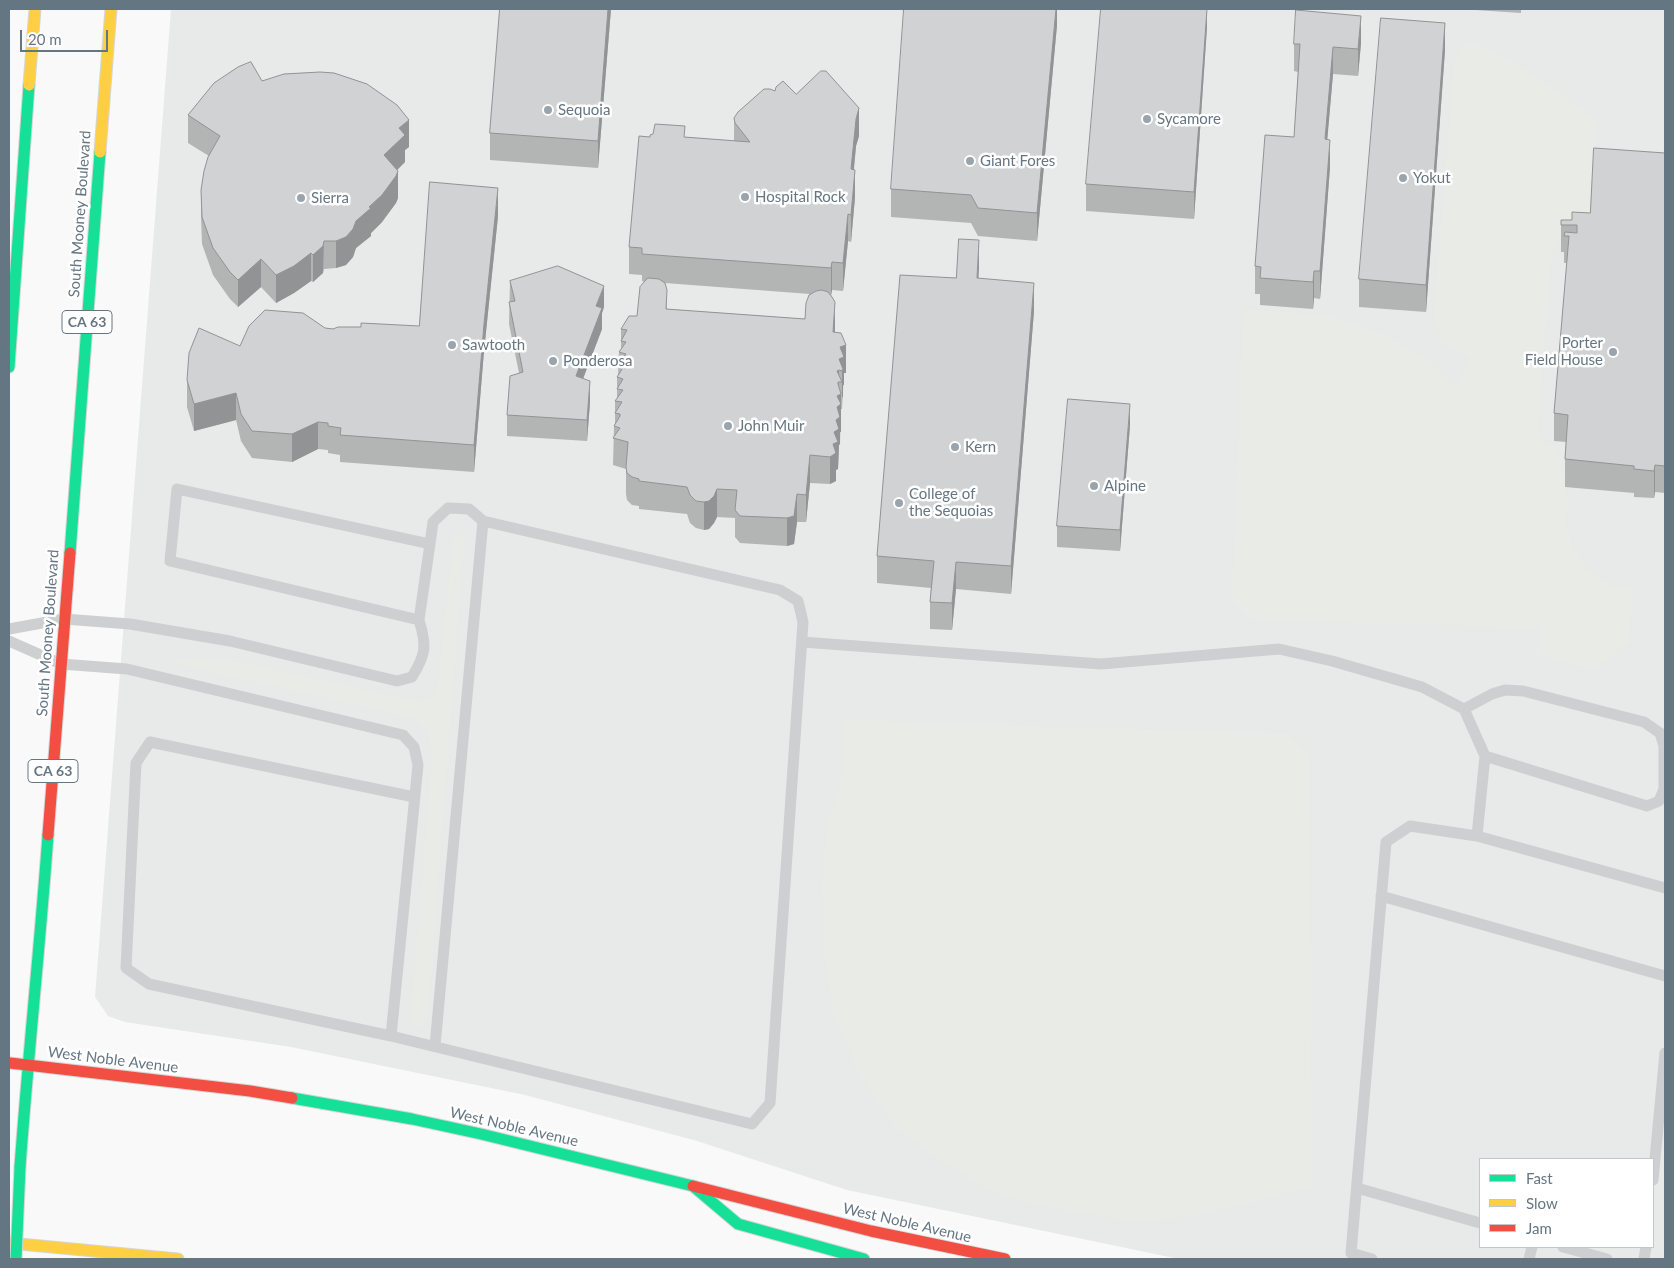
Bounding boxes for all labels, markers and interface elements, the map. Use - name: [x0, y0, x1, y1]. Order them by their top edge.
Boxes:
- scale bar: [22, 20, 110, 52]
- text: 20 m: [28, 30, 62, 48]
- place label: Sequoia: [558, 101, 610, 119]
- marker: Sequoia: [542, 104, 554, 116]
- place label: Sycamore: [1157, 110, 1221, 128]
- marker: Sycamore: [1141, 113, 1153, 125]
- street label: South Mooney Boulevard: [65, 130, 95, 298]
- place label: Giant Fores: [980, 152, 1055, 170]
- marker: Giant Fores: [964, 155, 976, 167]
- place label: Yokut: [1413, 169, 1451, 187]
- marker: Yokut: [1397, 172, 1409, 184]
- place label: Hospital Rock: [755, 188, 846, 206]
- place label: Sierra: [311, 189, 349, 207]
- marker: Hospital Rock: [739, 191, 751, 203]
- marker: Sierra: [295, 192, 307, 204]
- road number: CA 63: [62, 311, 112, 334]
- place label: Porter Field House: [1525, 334, 1603, 369]
- place label: Sawtooth: [462, 336, 525, 354]
- marker: Sawtooth: [446, 339, 458, 351]
- marker: Porter Field House: [1607, 346, 1619, 358]
- place label: Ponderosa: [563, 352, 632, 370]
- marker: Ponderosa: [547, 355, 559, 367]
- place label: John Muir: [738, 417, 804, 435]
- marker: John Muir: [722, 420, 734, 432]
- place label: Kern: [965, 438, 996, 456]
- marker: Kern: [949, 441, 961, 453]
- place label: Alpine: [1104, 477, 1146, 495]
- marker: Alpine: [1088, 480, 1100, 492]
- place label: College of the Sequoias: [909, 485, 993, 520]
- marker: College of the Sequoias: [893, 497, 905, 509]
- street label: South Mooney Boulevard: [33, 549, 63, 717]
- road number: CA 63: [28, 759, 78, 782]
- street label: West Noble Avenue: [47, 1043, 179, 1077]
- street label: West Noble Avenue: [448, 1103, 580, 1151]
- legend: [1479, 1158, 1654, 1248]
- text: Fast: [1526, 1169, 1553, 1187]
- text: Slow: [1526, 1194, 1558, 1212]
- street label: West Noble Avenue: [841, 1199, 973, 1247]
- text: Jam: [1526, 1219, 1552, 1237]

